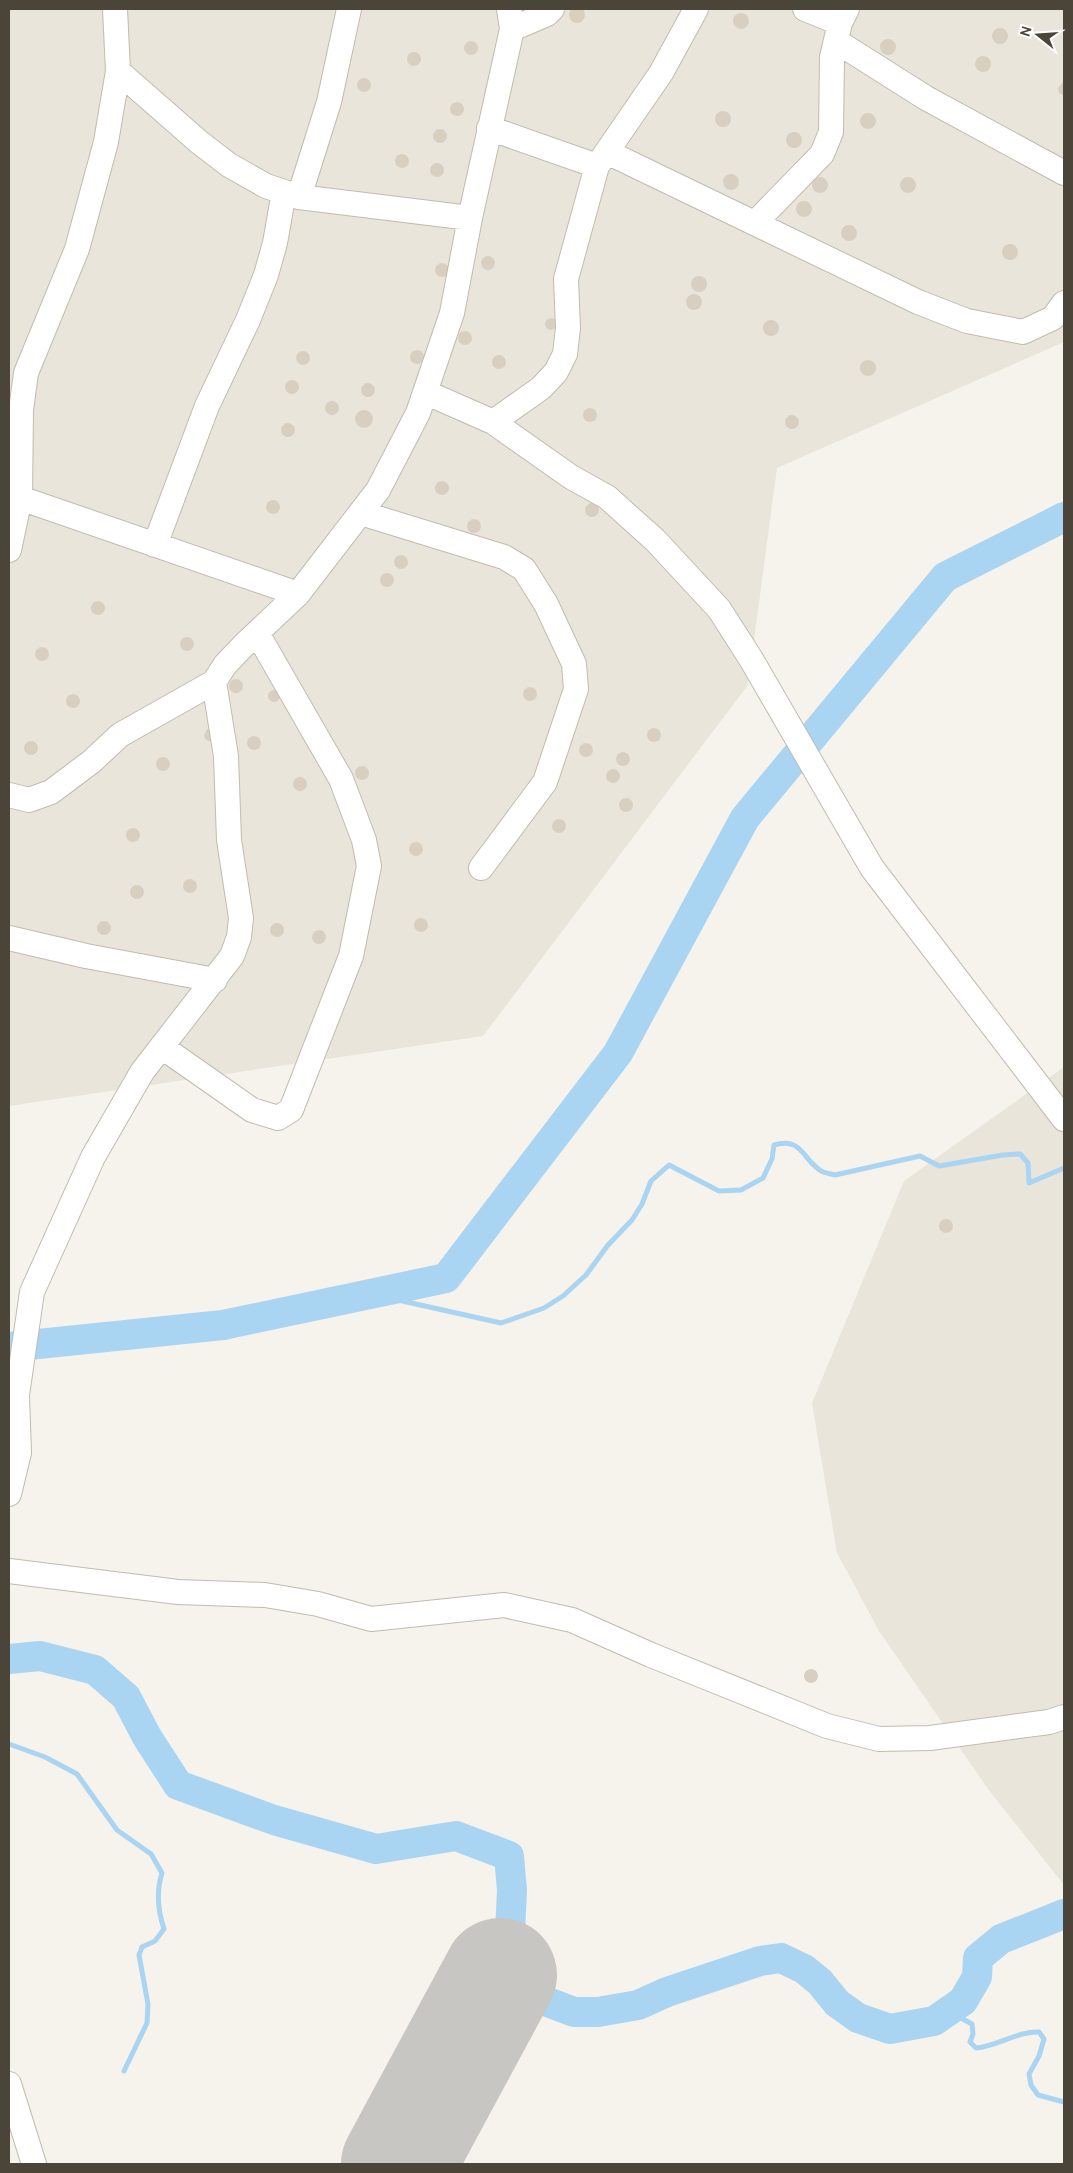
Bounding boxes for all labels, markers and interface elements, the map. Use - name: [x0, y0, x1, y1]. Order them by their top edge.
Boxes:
- north arrow: [1013, 10, 1063, 60]
- text: N: [1017, 24, 1037, 39]

